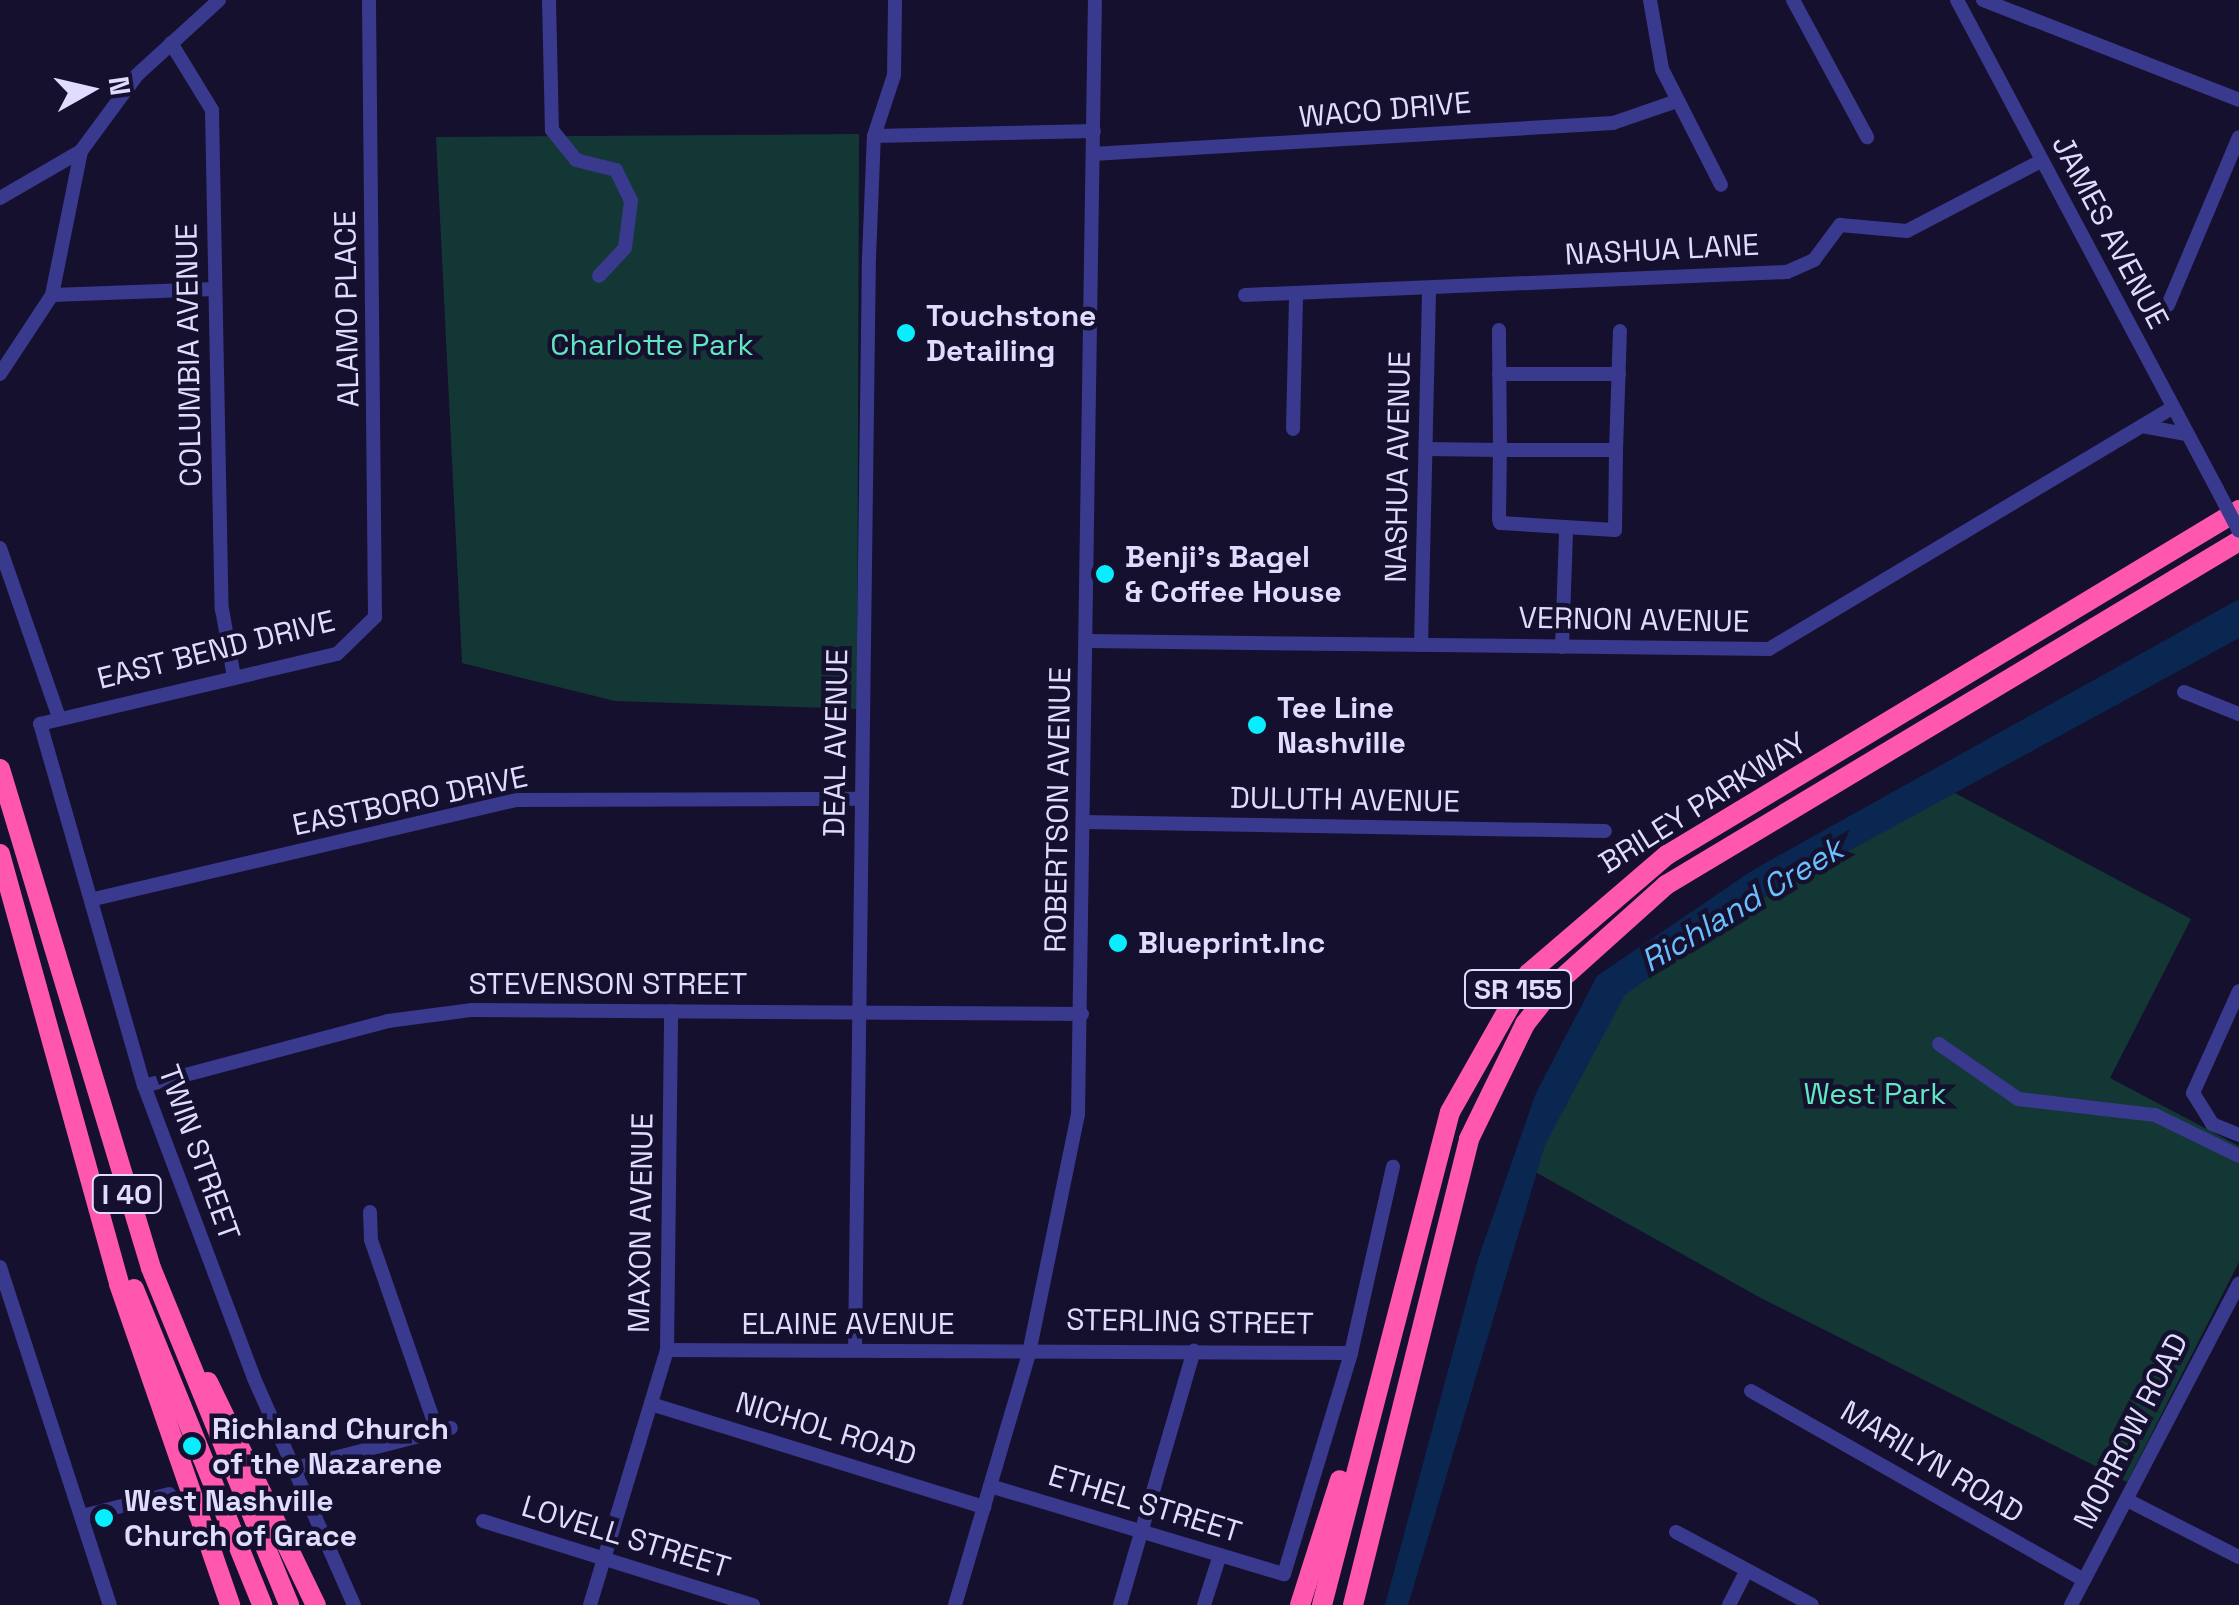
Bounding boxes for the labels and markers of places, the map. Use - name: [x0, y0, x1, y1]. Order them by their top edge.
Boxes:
- place label: Touchstone Detailing: [926, 298, 1096, 368]
- marker: Touchstone Detailing: [895, 322, 917, 344]
- place label: Benji's Bagel & Coffee House: [1125, 539, 1342, 610]
- marker: Benji's Bagel & Coffee House: [1094, 563, 1116, 585]
- place label: Tee Line Nashville: [1277, 690, 1406, 760]
- marker: Tee Line Nashville: [1246, 714, 1268, 736]
- place label: Blueprint.Inc: [1138, 925, 1325, 961]
- marker: Blueprint.Inc: [1107, 932, 1129, 954]
- place label: Richland Church of the Nazarene: [212, 1411, 449, 1482]
- marker: Richland Church of the Nazarene: [181, 1435, 203, 1457]
- place label: West Nashville Church of Grace: [124, 1483, 357, 1554]
- marker: West Nashville Church of Grace: [93, 1507, 115, 1529]

